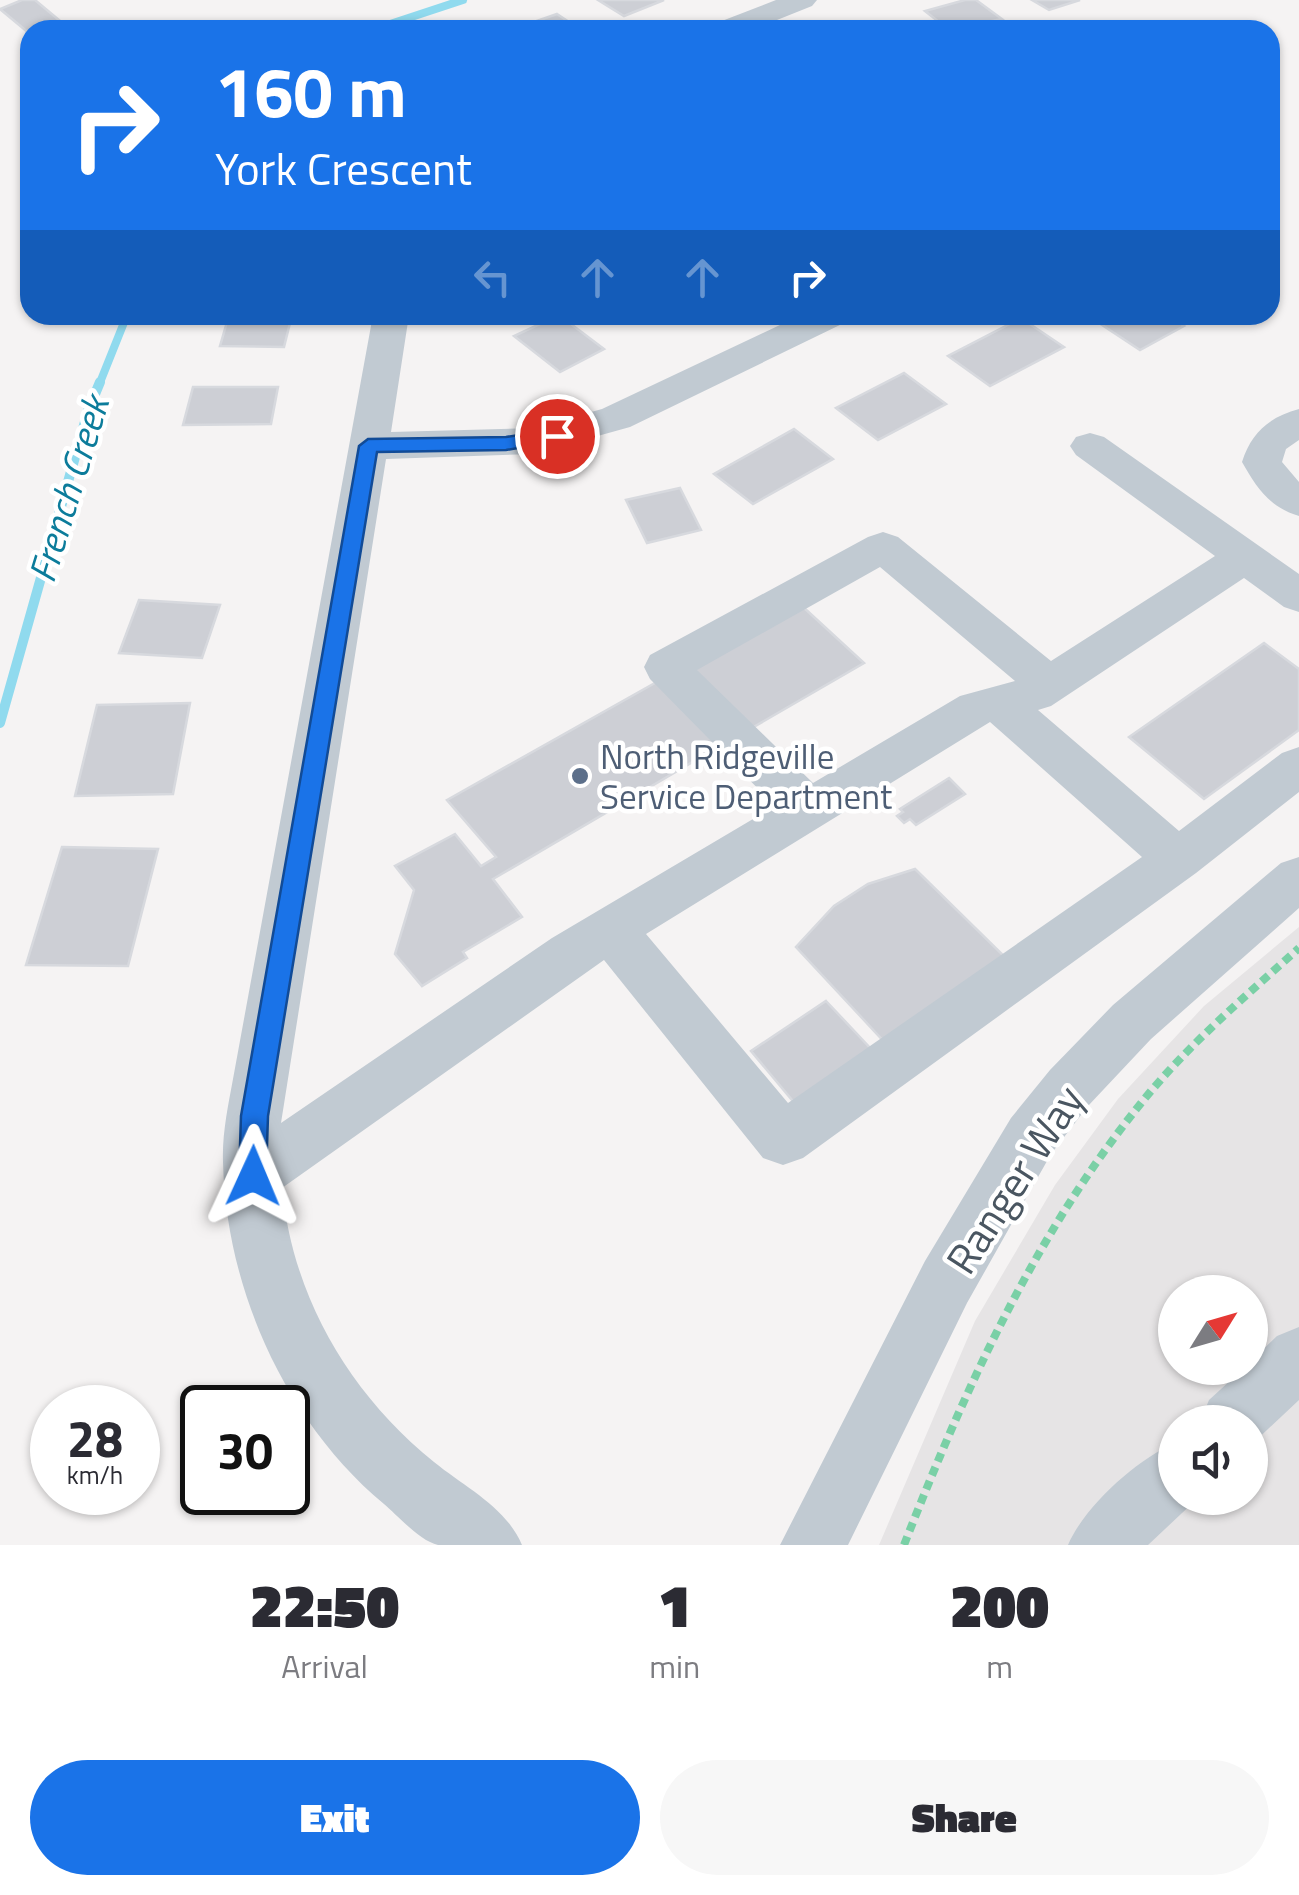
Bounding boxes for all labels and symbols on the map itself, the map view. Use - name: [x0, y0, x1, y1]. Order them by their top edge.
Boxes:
- water label: French Creek: [12, 385, 125, 589]
- pin: [515, 394, 600, 479]
- place label: North Ridgeville Service Department: [600, 729, 892, 823]
- marker: North Ridgeville Service Department: [569, 765, 591, 787]
- street label: Ranger Way: [929, 1072, 1099, 1286]
- position arrow: [201, 1124, 305, 1228]
- north arrow: [1158, 1275, 1268, 1385]
- speed limit sign: 30: [180, 1385, 310, 1515]

